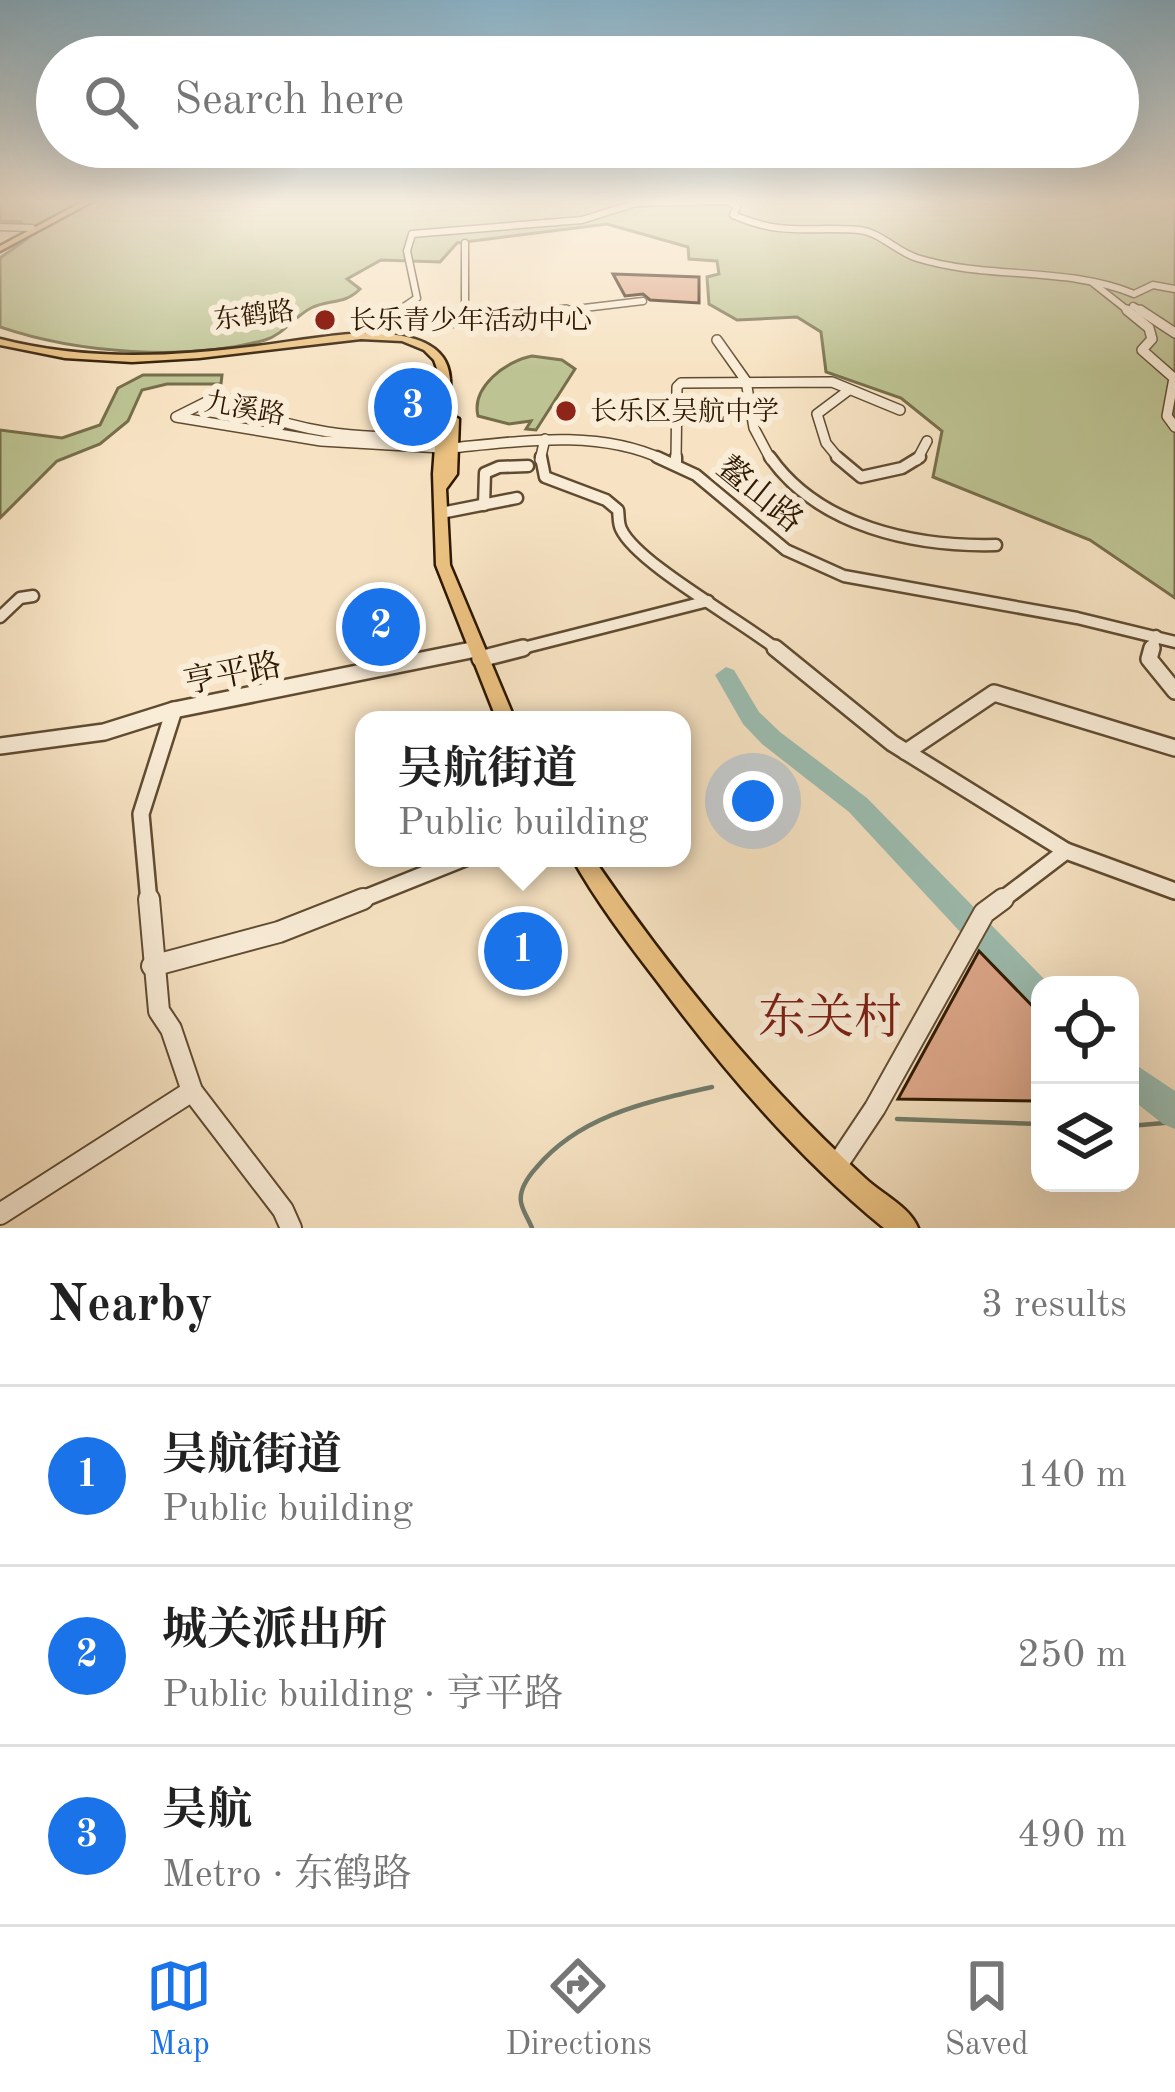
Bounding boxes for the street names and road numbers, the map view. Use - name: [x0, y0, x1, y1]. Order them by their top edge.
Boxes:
- street label: 东鹤路: [212, 296, 296, 335]
- street label: 九溪路: [203, 387, 287, 430]
- street label: 鳌山路: [710, 449, 810, 540]
- street label: 亨平路: [180, 647, 284, 701]

